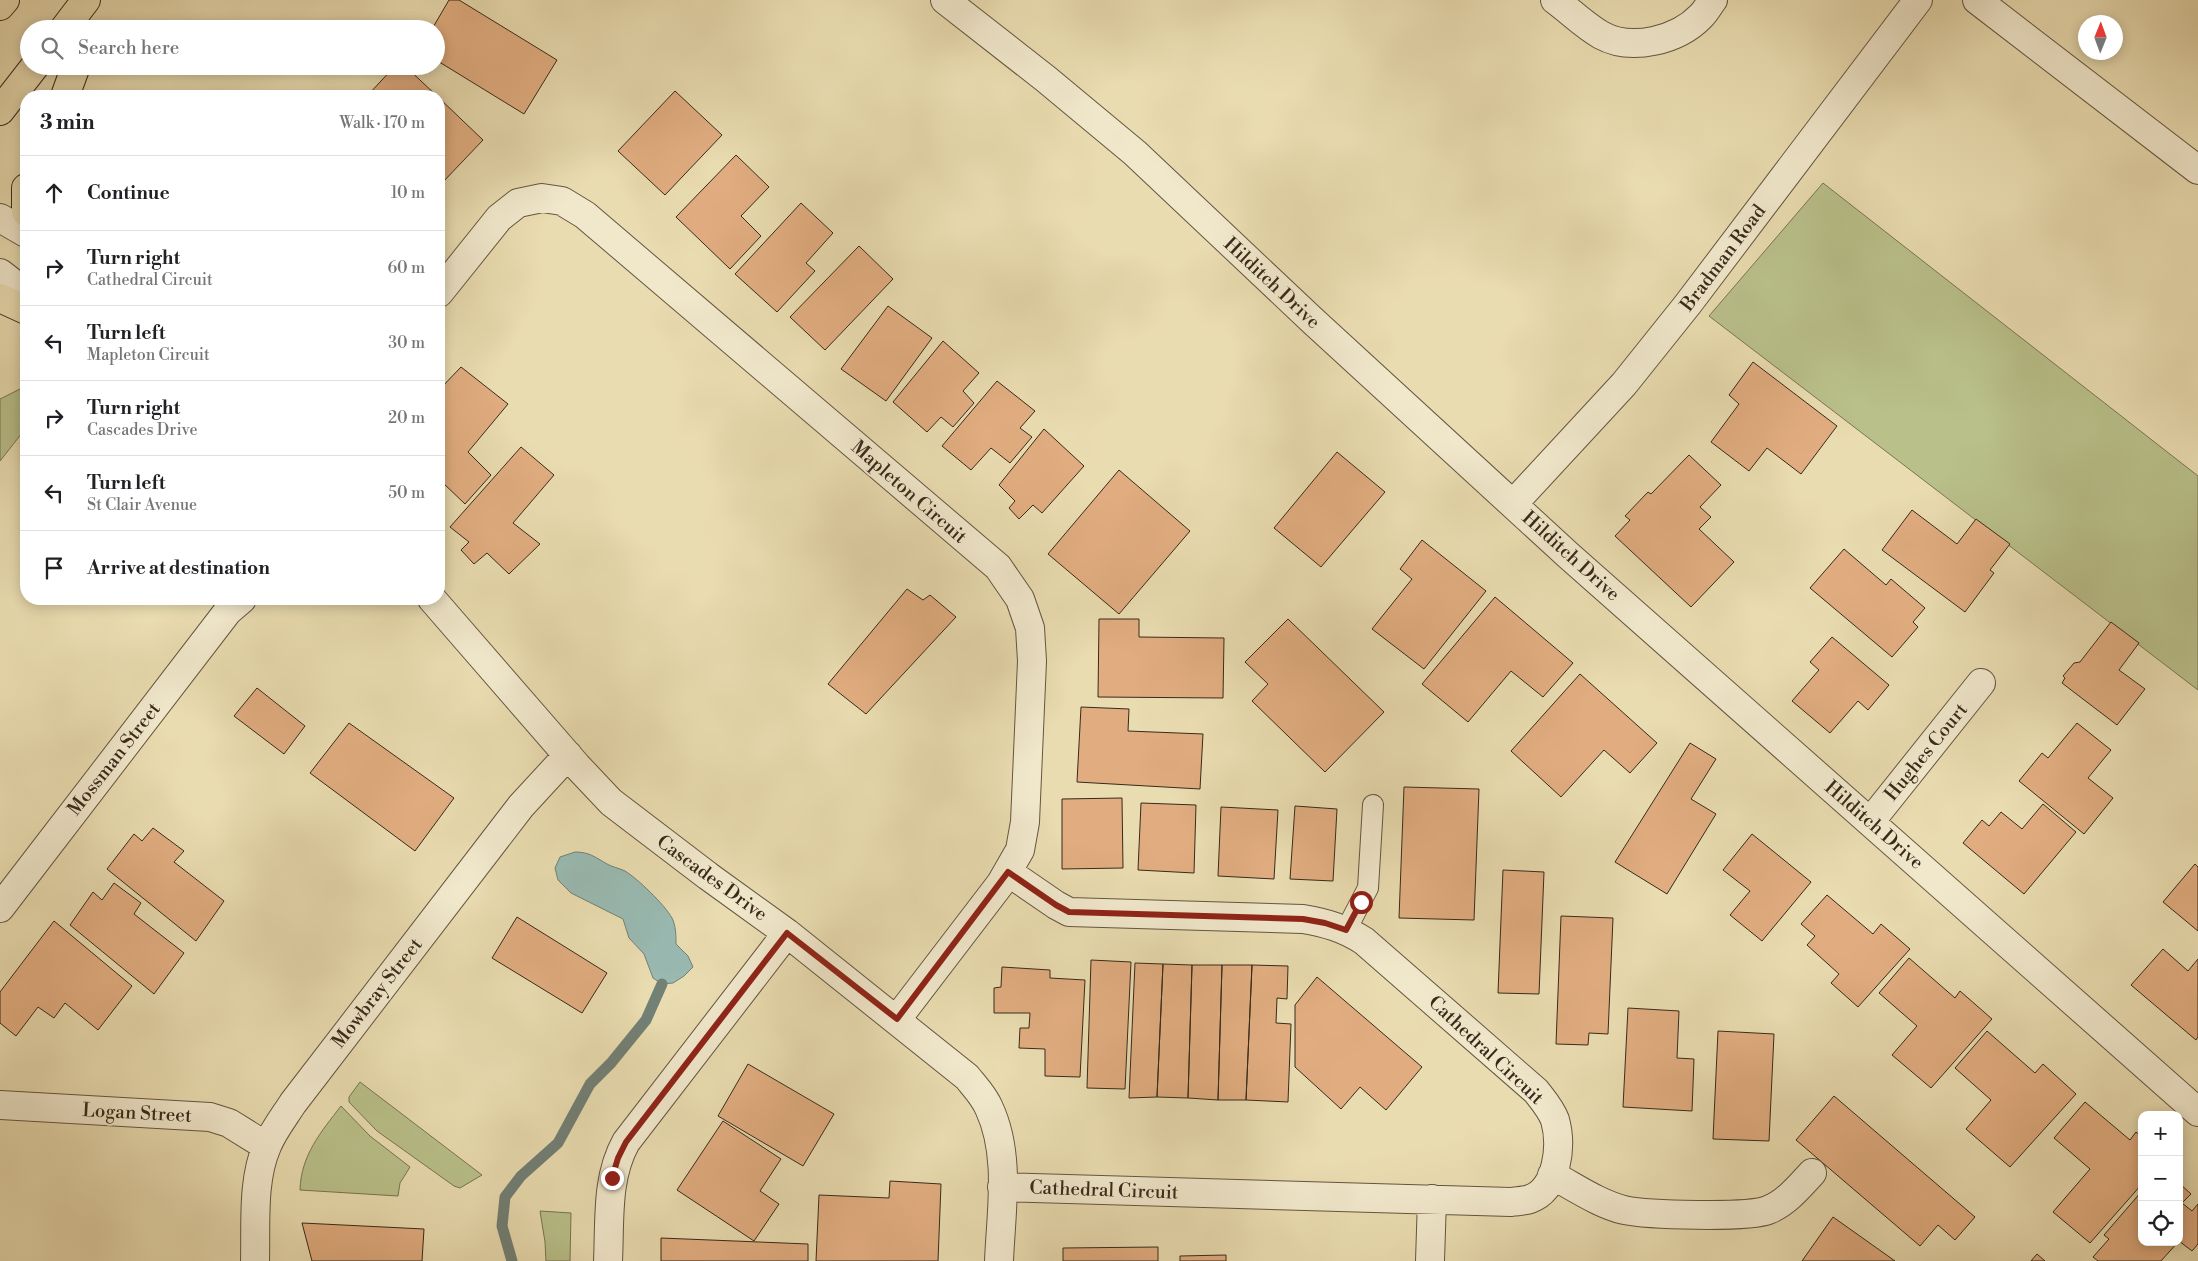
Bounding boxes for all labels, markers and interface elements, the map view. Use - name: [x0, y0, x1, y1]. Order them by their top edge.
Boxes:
- north arrow: [2078, 15, 2123, 60]
- search box: [20, 20, 445, 75]
- icon: search: [38, 34, 66, 62]
- text: Search here: [78, 36, 179, 60]
- text: 3 min: [40, 110, 95, 136]
- text: Walk · 170 m: [339, 113, 425, 133]
- icon: ahead: [40, 179, 68, 207]
- text: Continue: [87, 181, 170, 205]
- text: 10 m: [391, 183, 425, 203]
- street label: Bradman Road: [1674, 200, 1771, 317]
- street label: Hilditch Drive: [1219, 232, 1325, 334]
- text: Turn right: [87, 246, 180, 270]
- icon: right: [40, 254, 68, 282]
- text: 60 m: [387, 258, 425, 278]
- text: Cathedral Circuit: [87, 270, 213, 290]
- text: Turn left: [87, 321, 166, 345]
- icon: left: [40, 329, 68, 357]
- text: 30 m: [388, 333, 425, 353]
- text: Mapleton Circuit: [87, 345, 210, 365]
- text: Turn right: [87, 396, 180, 420]
- icon: right: [40, 404, 68, 432]
- text: 20 m: [388, 408, 425, 428]
- text: Cascades Drive: [87, 420, 197, 440]
- street label: Mapleton Circuit: [846, 435, 972, 549]
- text: Turn left: [87, 471, 166, 495]
- icon: left: [40, 479, 68, 507]
- text: 50 m: [388, 483, 425, 503]
- text: St Clair Avenue: [87, 495, 197, 515]
- street label: Hilditch Drive: [1517, 506, 1625, 606]
- icon: arrive: [40, 554, 68, 582]
- text: Arrive at destination: [87, 556, 270, 580]
- street label: Mossman Street: [62, 697, 166, 820]
- street label: Hughes Court: [1879, 698, 1973, 806]
- street label: Hilditch Drive: [1820, 775, 1928, 875]
- street label: Cascades Drive: [652, 830, 772, 926]
- route start: [1350, 891, 1373, 914]
- street label: Mowbray Street: [326, 933, 428, 1053]
- street label: Cathedral Circuit: [1423, 990, 1549, 1110]
- street label: Logan Street: [82, 1098, 193, 1128]
- map controls: [2138, 1111, 2183, 1246]
- button: +: [2138, 1111, 2183, 1156]
- button: −: [2138, 1156, 2183, 1201]
- route end: [601, 1167, 624, 1190]
- street label: Cathedral Circuit: [1029, 1175, 1179, 1205]
- button: locate: [2138, 1201, 2183, 1246]

